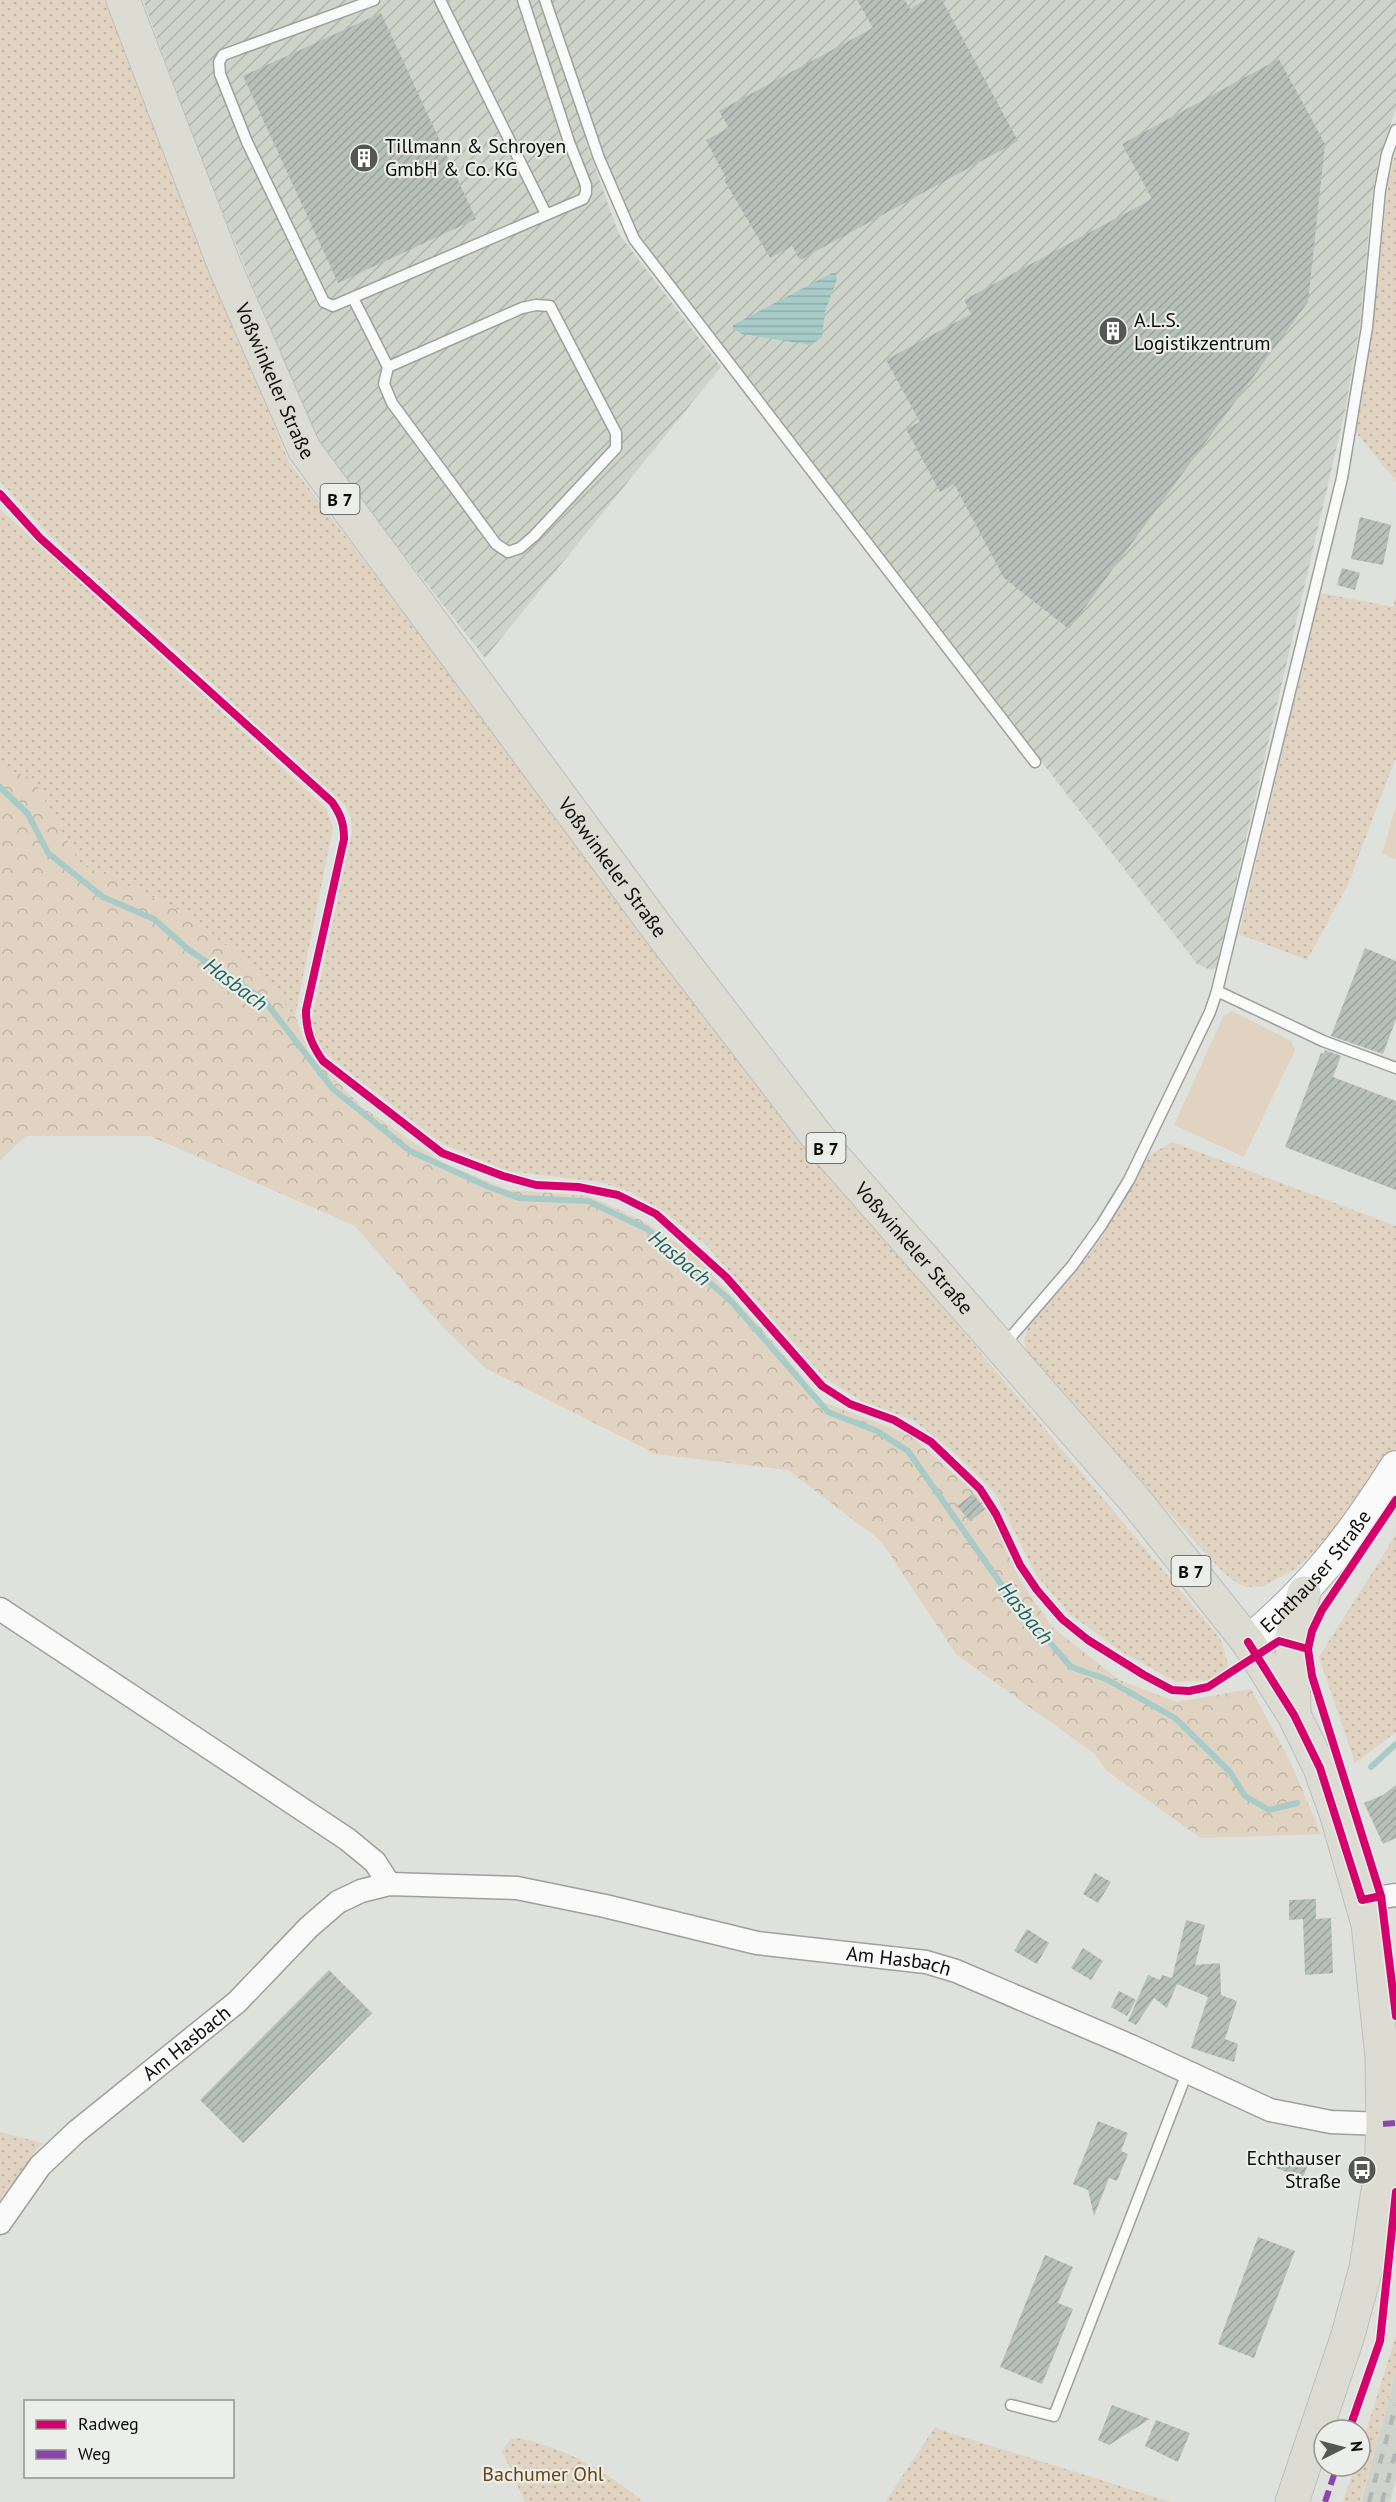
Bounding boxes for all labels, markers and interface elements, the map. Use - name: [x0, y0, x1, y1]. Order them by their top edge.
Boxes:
- place label: Tillmann & Schroyen GmbH & Co. KG: [385, 133, 566, 182]
- building icon: Tillmann & Schroyen GmbH & Co. KG: [348, 142, 380, 174]
- street label: Voßwinkeler Straße: [229, 298, 320, 464]
- place label: A.L.S. Logistikzentrum: [1134, 307, 1270, 356]
- building icon: A.L.S. Logistikzentrum: [1097, 315, 1129, 347]
- road number: B 7: [320, 484, 360, 514]
- street label: Voßwinkeler Straße: [552, 791, 673, 942]
- water label: Hasbach: [199, 951, 273, 1017]
- road number: B 7: [806, 1133, 846, 1163]
- street label: Voßwinkeler Straße: [848, 1176, 979, 1320]
- water label: Hasbach: [643, 1224, 717, 1292]
- street label: Echthauser Straße: [1254, 1505, 1377, 1638]
- road number: B 7: [1172, 1556, 1210, 1586]
- water label: Hasbach: [993, 1576, 1059, 1650]
- street label: Am Hasbach: [845, 1940, 954, 1982]
- street label: Am Hasbach: [137, 2000, 236, 2086]
- place label: Echthauser Straße: [1247, 2145, 1341, 2194]
- bus stop icon: Echthauser Straße: [1346, 2154, 1378, 2186]
- legend: [24, 2400, 234, 2478]
- text: Radweg: [78, 2412, 139, 2435]
- north arrow: [1312, 2418, 1372, 2478]
- text: N: [1346, 2440, 1367, 2453]
- text: Weg: [78, 2442, 111, 2465]
- park label: Bachumer Ohl: [482, 2461, 604, 2487]

